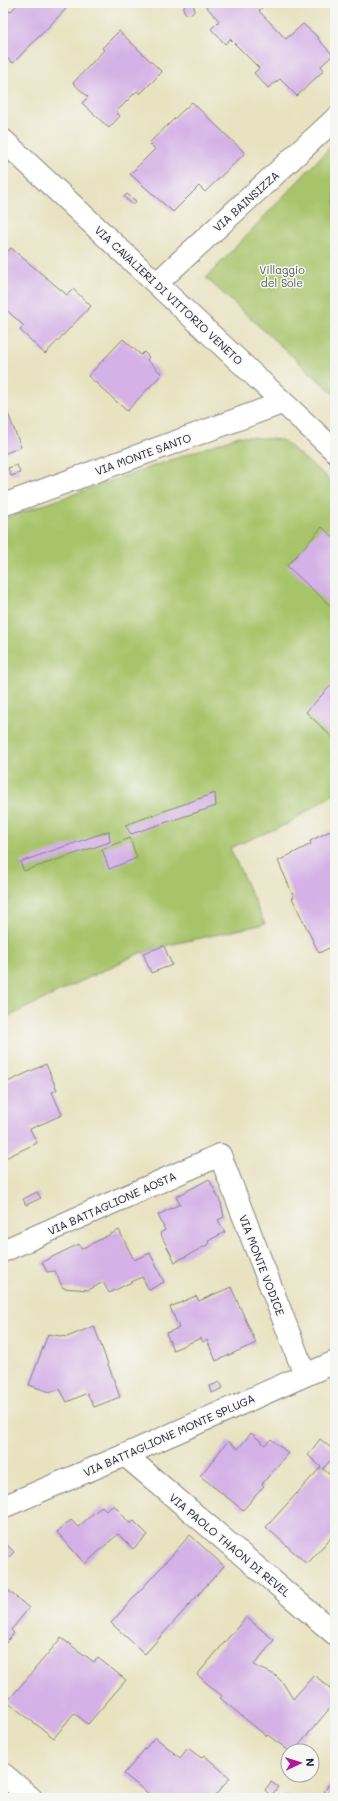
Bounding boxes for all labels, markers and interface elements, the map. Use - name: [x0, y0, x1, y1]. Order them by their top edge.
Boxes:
- street label: VIA BAINSIZZA: [210, 167, 282, 235]
- street label: VIA CAVALIERI DI VITTORIO VENETO: [92, 222, 247, 368]
- park label: Villaggio del Sole: [259, 262, 305, 290]
- street label: VIA MONTE SANTO: [93, 430, 193, 478]
- street label: VIA BATTAGLIONE AOSTA: [45, 1168, 179, 1238]
- street label: VIA MONTE VODICE: [236, 1212, 288, 1318]
- street label: VIA BATTAGLIONE MONTE SPLUGA: [81, 1390, 257, 1480]
- street label: VIA PAOLO THAON DI REVEL: [166, 1490, 294, 1600]
- north arrow: [280, 1743, 320, 1783]
- text: N: [303, 1758, 318, 1767]

